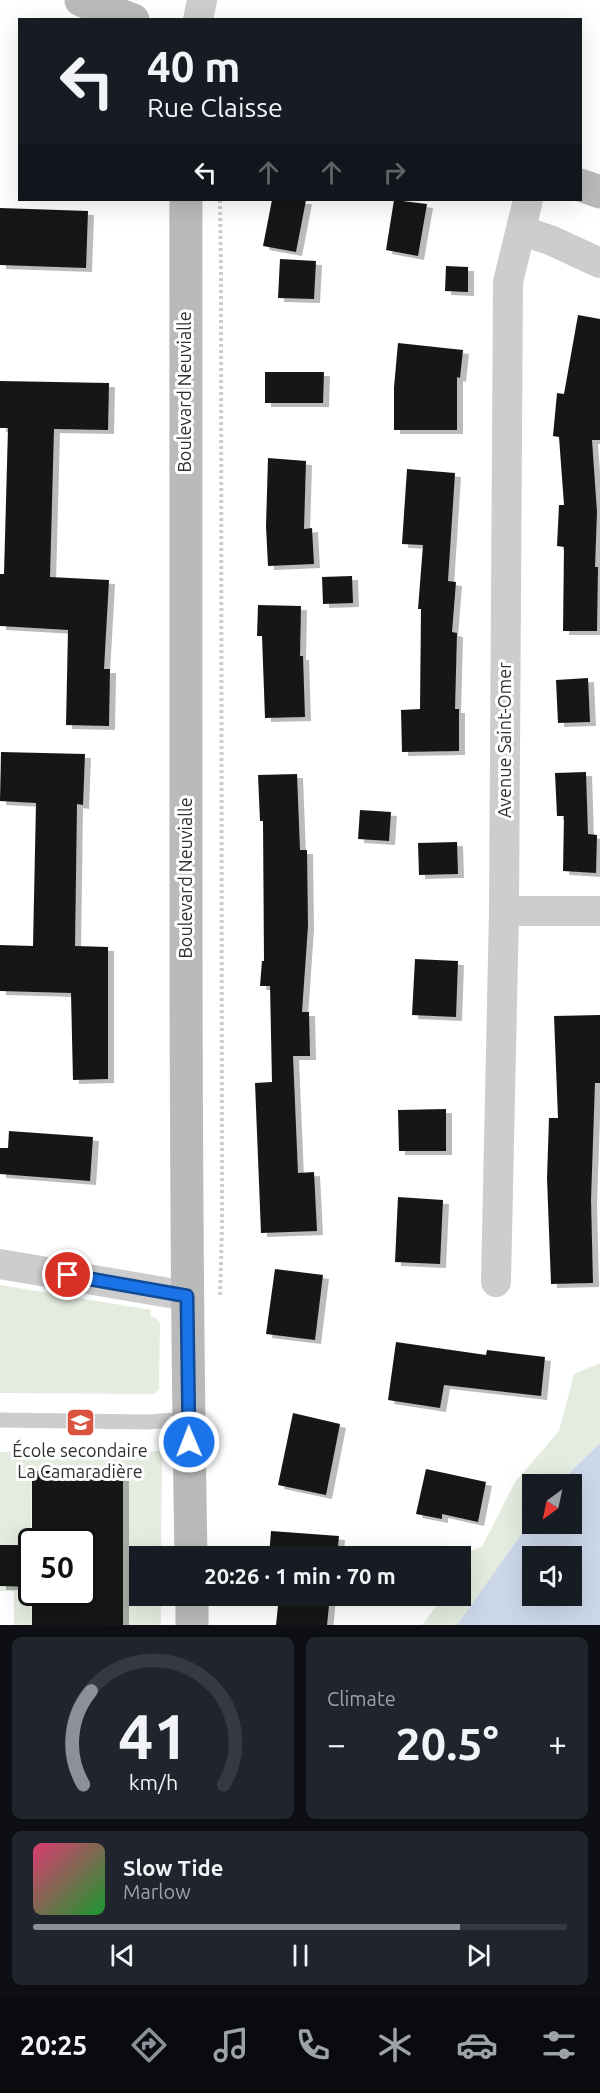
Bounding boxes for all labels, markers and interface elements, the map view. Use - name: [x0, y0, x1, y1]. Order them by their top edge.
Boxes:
- icon: left: [48, 42, 126, 120]
- text: 40 m: [147, 43, 241, 90]
- text: Rue Claisse: [147, 92, 283, 122]
- icon: left: [189, 156, 222, 189]
- icon: ahead: [252, 156, 285, 189]
- icon: ahead: [315, 156, 348, 189]
- icon: right: [378, 156, 411, 189]
- street label: Boulevard Neuvialle: [174, 311, 194, 473]
- street label: Avenue Saint-Omer: [494, 662, 514, 818]
- street label: Boulevard Neuvialle: [175, 797, 195, 959]
- pin: [42, 1249, 93, 1300]
- icon: arrive: [51, 1258, 84, 1291]
- school or university icon: École secondaire La Camaradière: [64, 1406, 96, 1438]
- position arrow: [157, 1410, 221, 1474]
- place label: École secondaire La Camaradière: [12, 1439, 148, 1481]
- north arrow: [522, 1474, 582, 1534]
- map controls: [522, 1474, 582, 1606]
- speed limit sign: 50: [18, 1528, 96, 1606]
- button: sound: [522, 1546, 582, 1606]
- text: 20:26 · 1 min · 70 m: [204, 1563, 396, 1588]
- text: Climate: [327, 1687, 396, 1710]
- text: 41: [118, 1701, 188, 1771]
- text: 20.5°: [395, 1718, 499, 1769]
- text: −: [327, 1725, 346, 1762]
- text: +: [548, 1725, 567, 1762]
- text: km/h: [128, 1770, 178, 1794]
- text: Slow Tide: [123, 1855, 223, 1880]
- text: Marlow: [123, 1880, 191, 1903]
- icon: previous: [106, 1939, 139, 1972]
- icon: pause: [284, 1939, 317, 1972]
- icon: next: [462, 1939, 495, 1972]
- icon: directions: [128, 2024, 170, 2066]
- icon: music: [210, 2024, 252, 2066]
- icon: phone: [292, 2024, 334, 2066]
- icon: climate: [374, 2024, 416, 2066]
- icon: car: [456, 2024, 498, 2066]
- icon: filters: [538, 2024, 580, 2066]
- text: 20:25: [20, 2030, 88, 2060]

